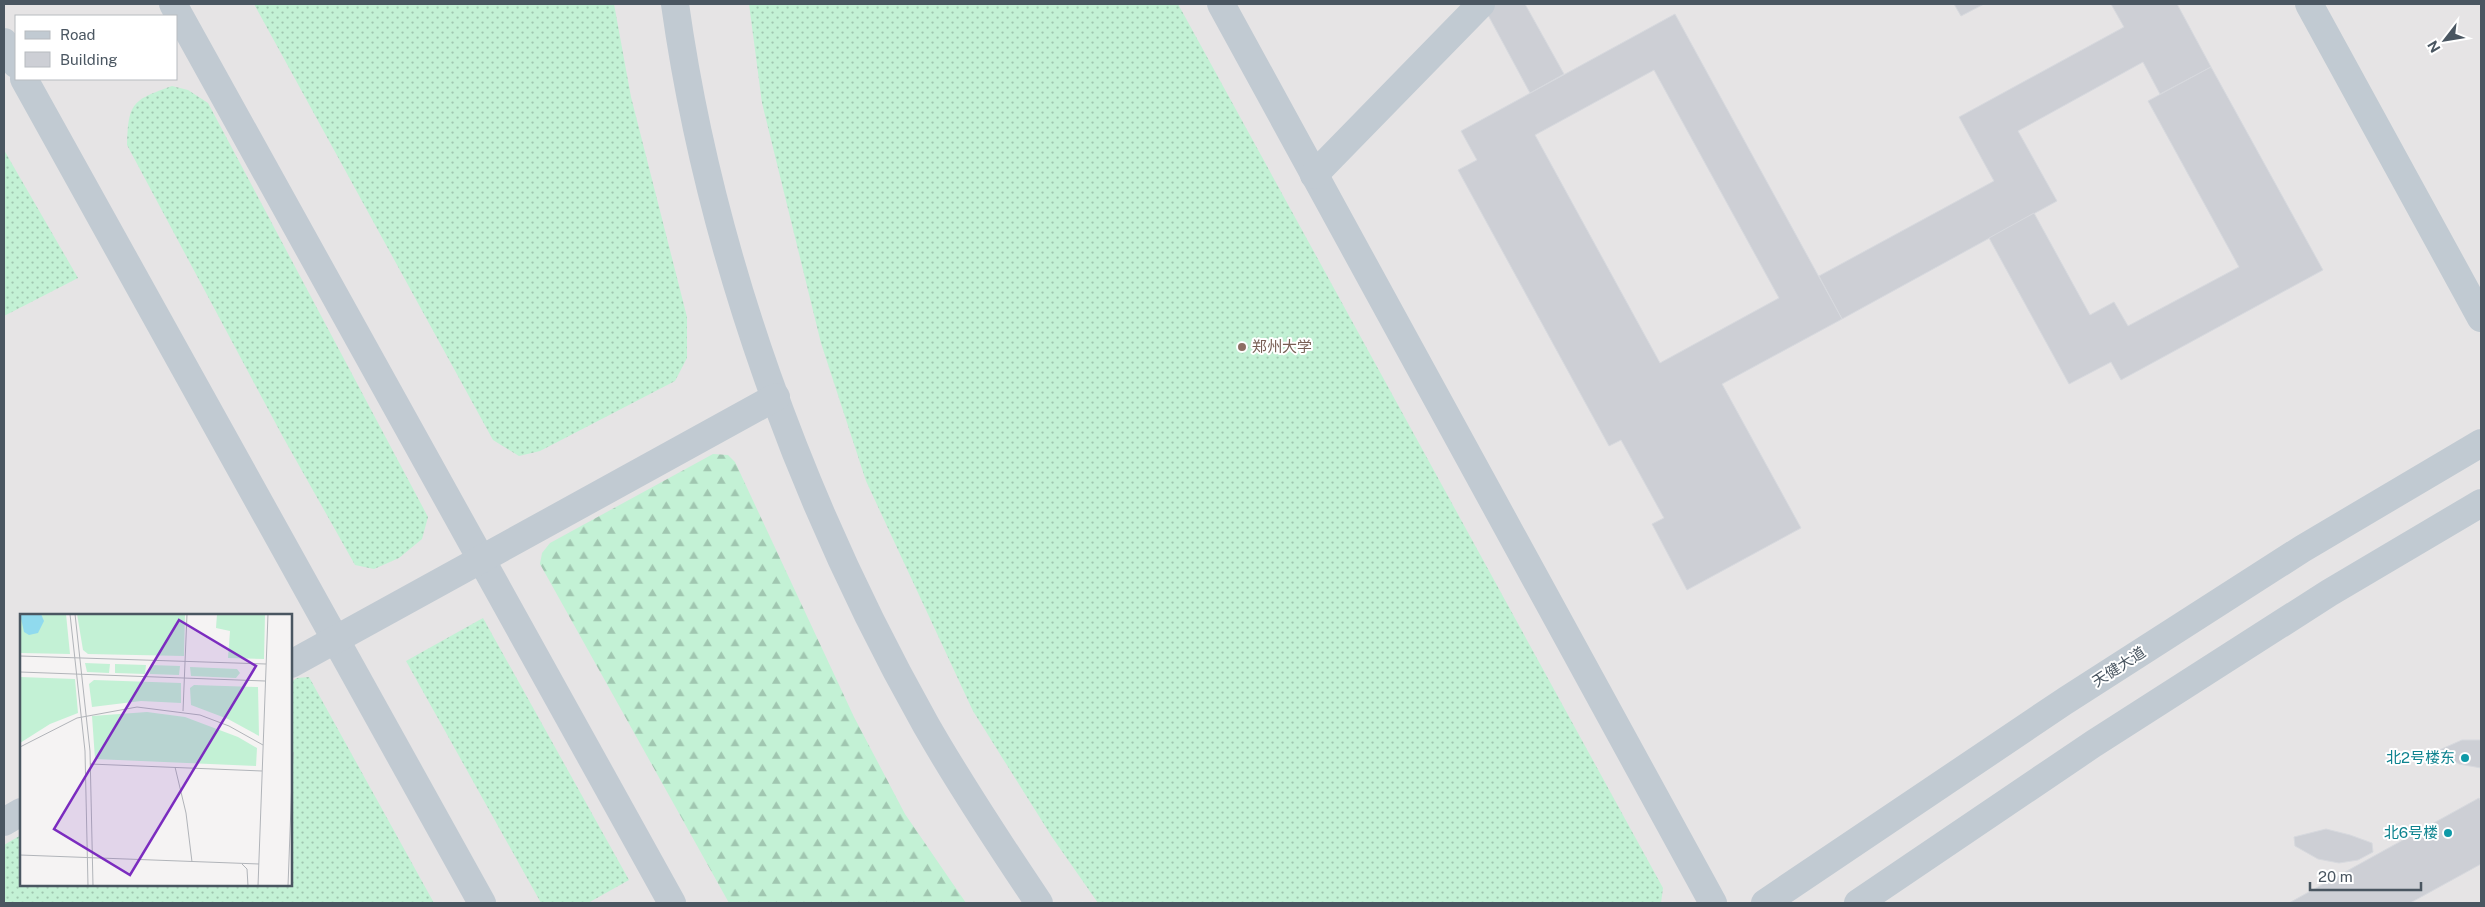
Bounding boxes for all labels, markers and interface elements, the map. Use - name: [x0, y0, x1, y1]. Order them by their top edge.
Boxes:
- legend: [15, 15, 178, 80]
- north arrow: [2420, 15, 2470, 65]
- text: Road: [60, 26, 96, 43]
- text: N: [2424, 38, 2444, 56]
- text: Building: [60, 51, 118, 68]
- place label: 郑州大学: [1252, 338, 1312, 355]
- marker: 郑州大学: [1236, 341, 1248, 353]
- inset map: [20, 614, 292, 887]
- street label: 天健大道: [2089, 643, 2149, 690]
- place label: 北2号楼东: [2386, 749, 2455, 766]
- marker: 北2号楼东: [2459, 752, 2471, 764]
- place label: 北6号楼: [2384, 824, 2438, 841]
- marker: 北6号楼: [2442, 827, 2454, 839]
- scale bar: [2310, 860, 2421, 892]
- text: 20 m: [2318, 868, 2353, 885]

